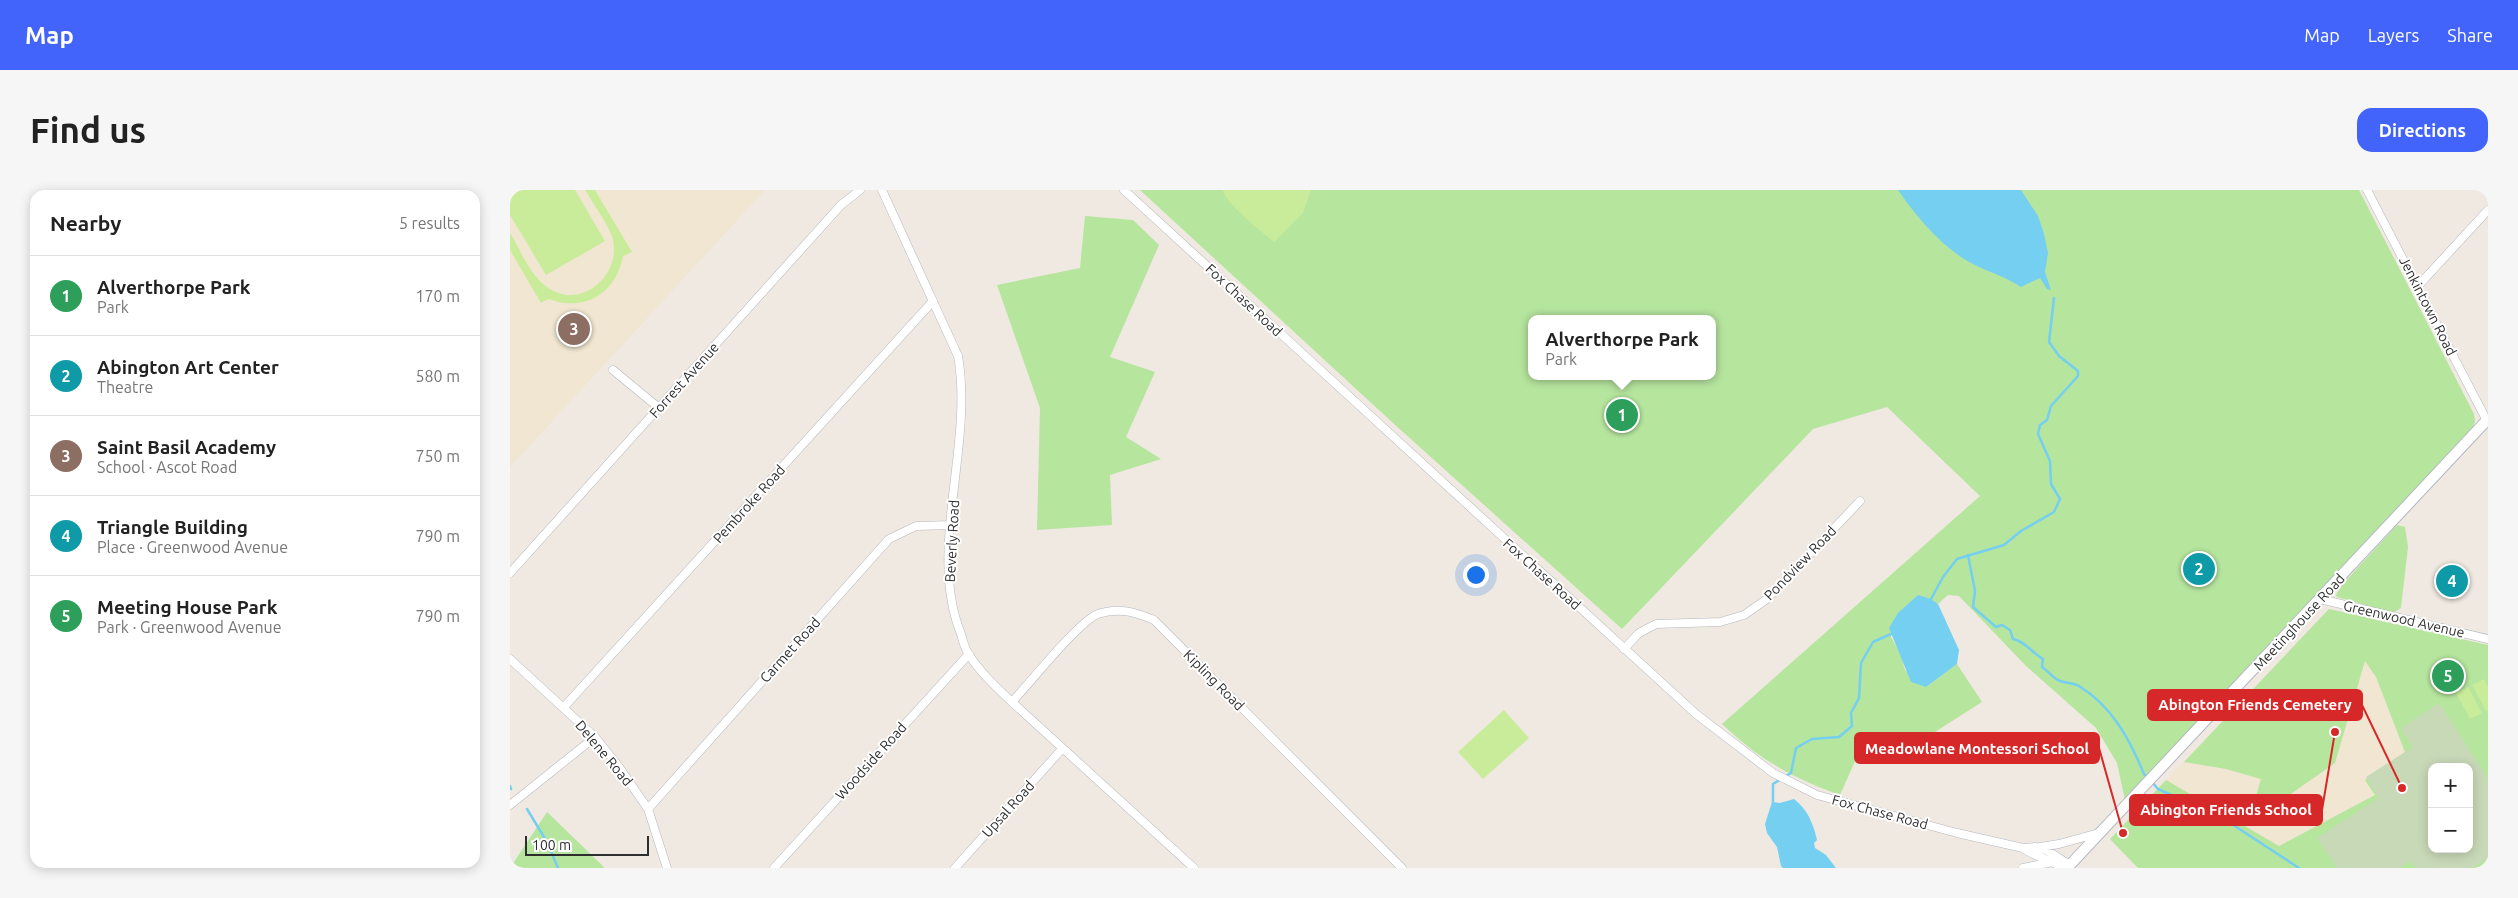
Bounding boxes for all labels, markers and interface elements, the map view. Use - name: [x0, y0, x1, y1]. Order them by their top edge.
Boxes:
- text: Map: [25, 22, 74, 49]
- text: Map: [2304, 25, 2340, 45]
- text: Layers: [2368, 25, 2419, 45]
- text: Share: [2447, 25, 2493, 45]
- button: Directions: [2357, 108, 2488, 152]
- text: Find us: [30, 110, 146, 150]
- text: Nearby: [50, 211, 121, 235]
- text: 5 results: [399, 214, 460, 232]
- street label: Jenkintown Road: [2396, 254, 2460, 358]
- street label: Fox Chase Road: [1202, 260, 1286, 340]
- text: Alverthorpe Park: [97, 276, 251, 298]
- text: 1: [61, 287, 71, 305]
- text: 170 m: [415, 287, 460, 305]
- text: Park: [97, 298, 129, 316]
- pin: 3: [558, 310, 590, 348]
- popup: [1528, 315, 1716, 380]
- text: Alverthorpe Park: [1545, 328, 1699, 350]
- street label: Forrest Avenue: [646, 339, 722, 421]
- text: Park: [1545, 350, 1577, 368]
- text: Abington Art Center: [97, 356, 279, 378]
- text: 2: [61, 367, 71, 385]
- text: 580 m: [415, 367, 460, 385]
- text: Theatre: [97, 378, 153, 396]
- pin: 1: [1606, 396, 1638, 434]
- text: Saint Basil Academy: [97, 436, 276, 458]
- text: 3: [61, 447, 71, 465]
- text: 750 m: [415, 447, 460, 465]
- text: School · Ascot Road: [97, 458, 237, 476]
- street label: Pembroke Road: [710, 462, 788, 546]
- street label: Beverly Road: [942, 499, 962, 583]
- text: Triangle Building: [97, 516, 248, 538]
- street label: Pondview Road: [1761, 523, 1839, 603]
- text: 4: [61, 527, 71, 545]
- text: 790 m: [415, 527, 460, 545]
- street label: Fox Chase Road: [1500, 535, 1584, 613]
- text: Place · Greenwood Avenue: [97, 538, 288, 556]
- pin: 2: [2183, 550, 2215, 588]
- your location: [1463, 562, 1489, 588]
- pin: 4: [2436, 562, 2468, 600]
- street label: Meetinghouse Road: [2250, 570, 2348, 674]
- text: Meeting House Park: [97, 596, 277, 618]
- street label: Greenwood Avenue: [2342, 597, 2466, 641]
- text: 5: [61, 607, 71, 625]
- text: 790 m: [415, 607, 460, 625]
- street label: Carmet Road: [757, 614, 823, 686]
- text: Park · Greenwood Avenue: [97, 618, 282, 636]
- street label: Kipling Road: [1180, 646, 1248, 714]
- pin: 5: [2432, 657, 2464, 695]
- callout: Abington Friends Cemetery: [2148, 690, 2362, 720]
- text: Abington Friends Cemetery: [2158, 696, 2352, 713]
- street label: Delene Road: [572, 717, 636, 789]
- street label: Woodside Road: [832, 719, 910, 803]
- callout: Meadowlane Montessori School: [1855, 733, 2099, 763]
- text: Meadowlane Montessori School: [1865, 740, 2089, 757]
- map controls: [2428, 763, 2473, 853]
- button: +: [2428, 763, 2473, 808]
- street label: Upsal Road: [979, 778, 1037, 840]
- street label: Fox Chase Road: [1830, 791, 1930, 833]
- callout: Abington Friends School: [2130, 795, 2322, 825]
- text: Abington Friends School: [2140, 801, 2312, 818]
- button: −: [2428, 808, 2473, 853]
- scale bar: [525, 833, 649, 856]
- text: 100 m: [532, 837, 571, 853]

